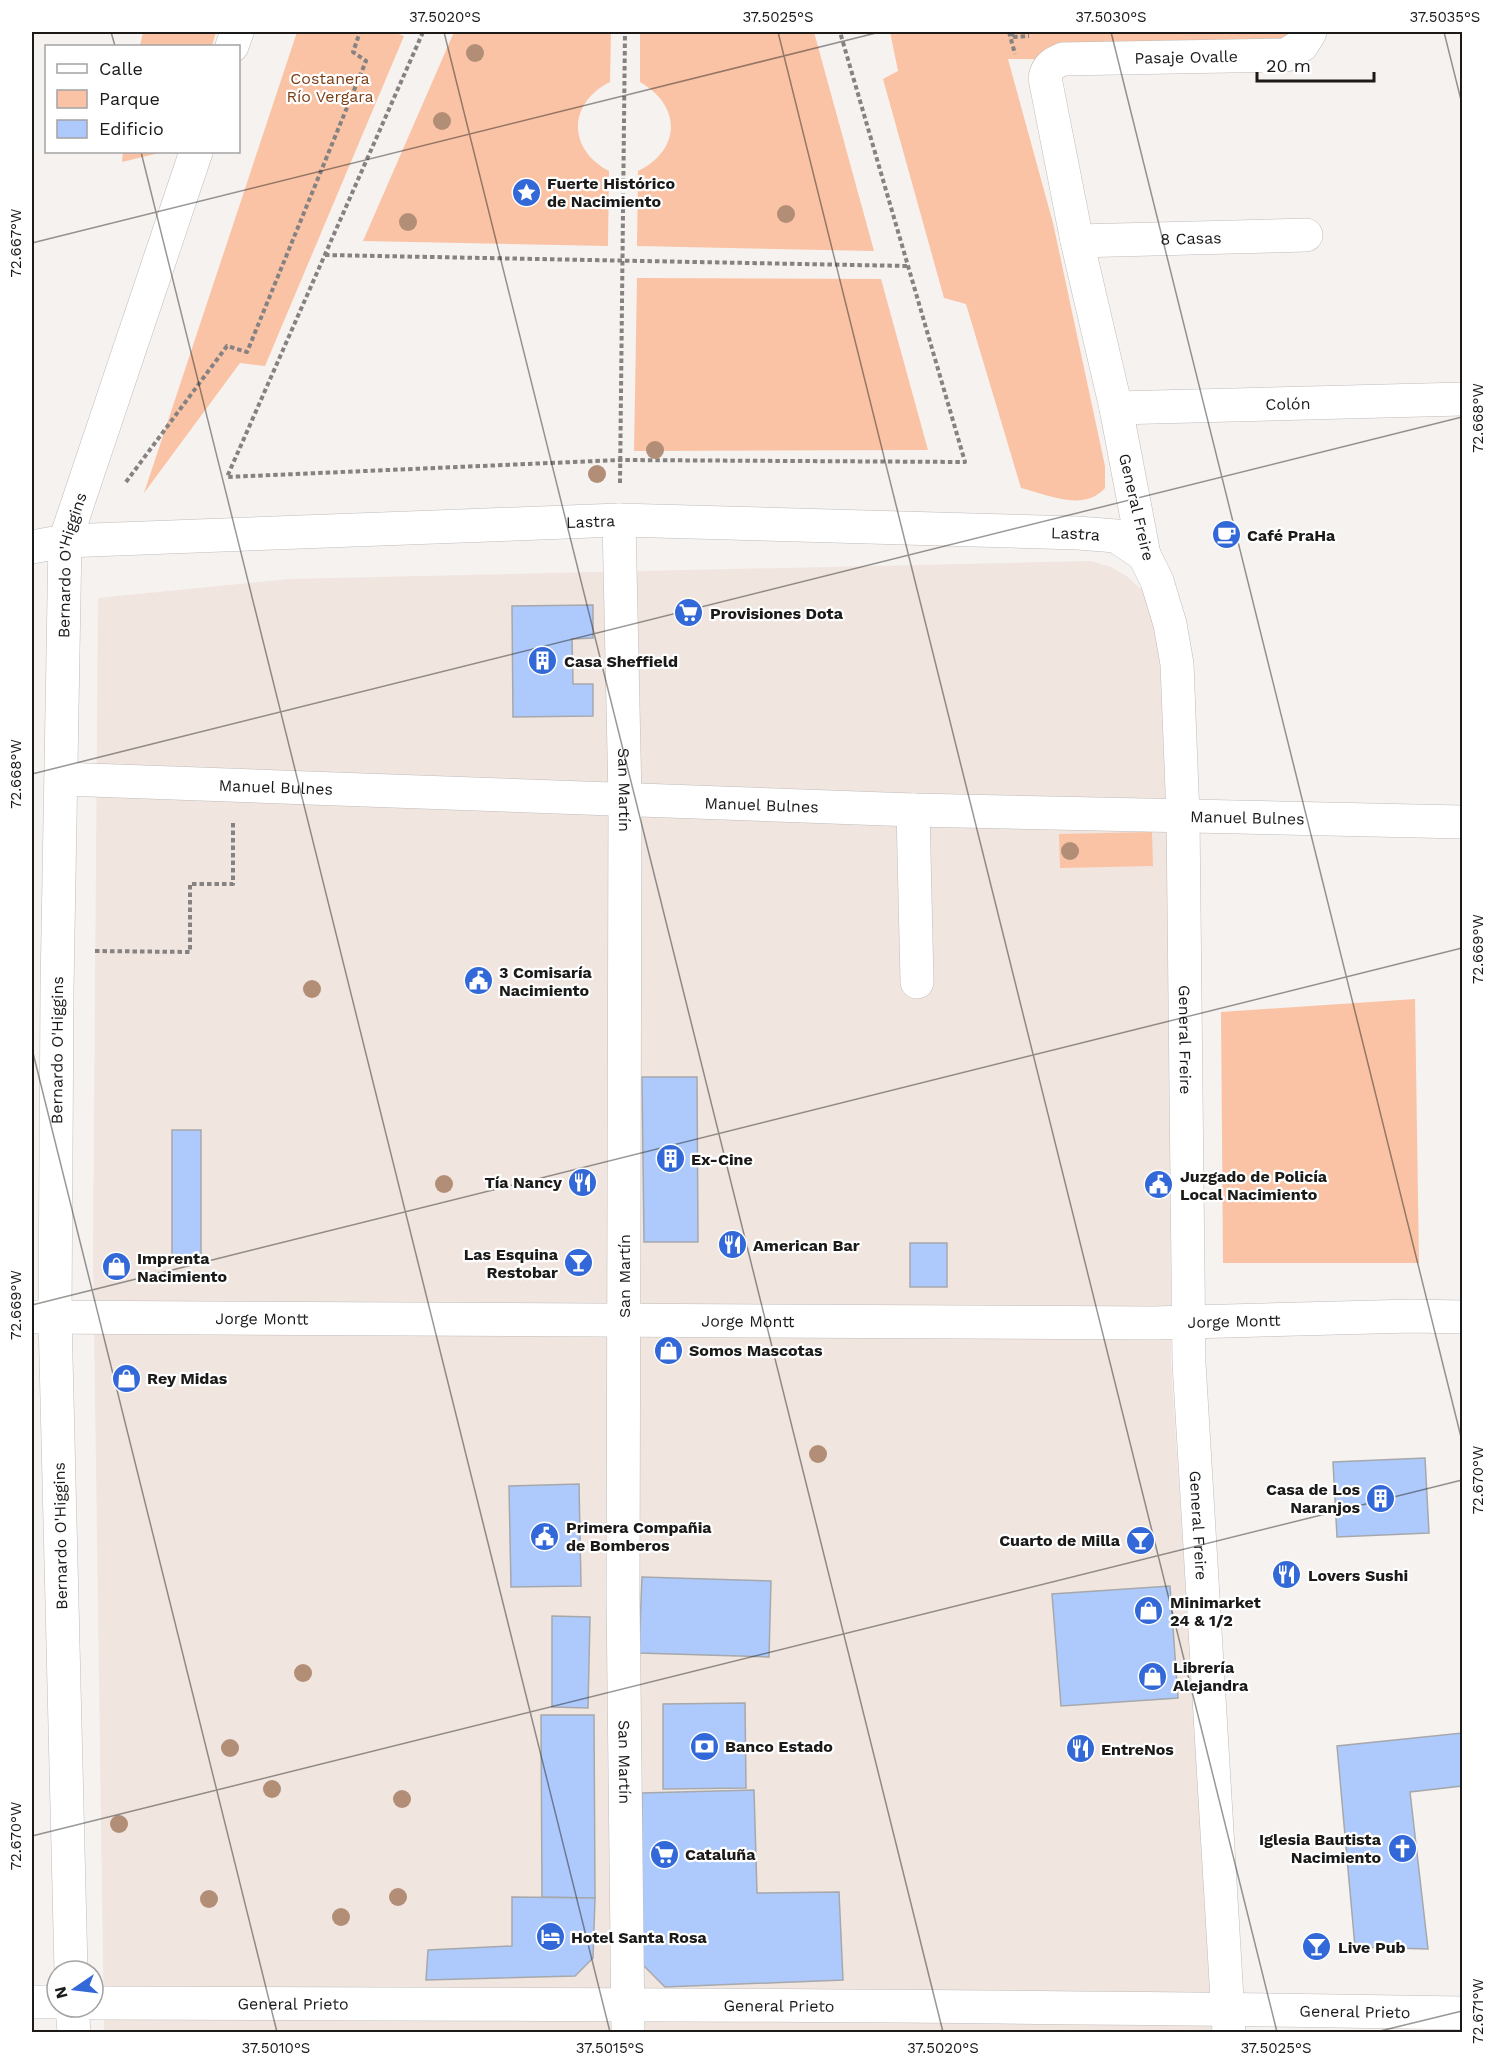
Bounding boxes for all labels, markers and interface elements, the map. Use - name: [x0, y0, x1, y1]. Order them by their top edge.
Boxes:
- text: 37.5020°S: [409, 8, 481, 26]
- text: 37.5025°S: [742, 8, 814, 26]
- text: 37.5030°S: [1075, 8, 1147, 26]
- text: 37.5035°S: [1410, 8, 1480, 26]
- legend: [45, 45, 240, 153]
- scale bar: [1257, 45, 1374, 83]
- street label: Pasaje Ovalle: [1134, 47, 1238, 68]
- text: 20 m: [1266, 55, 1311, 76]
- text: Calle: [99, 58, 143, 79]
- park label: Costanera Río Vergara: [286, 69, 374, 106]
- text: Parque: [99, 88, 160, 109]
- text: Edificio: [99, 118, 164, 139]
- place label: Fuerte Histórico de Nacimiento: [547, 174, 675, 211]
- place icon: Fuerte Histórico de Nacimiento: [510, 176, 542, 208]
- text: 72.667°W: [7, 209, 25, 277]
- street label: 8 Casas: [1160, 228, 1222, 249]
- text: 72.668°W: [1469, 383, 1487, 453]
- street label: Colón: [1265, 394, 1311, 414]
- street label: General Freire: [1115, 452, 1158, 563]
- street label: Bernardo O'Higgins: [54, 490, 91, 638]
- street label: Lastra: [566, 511, 616, 532]
- cafe icon: Café PraHa: [1210, 519, 1242, 551]
- street label: Lastra: [1051, 523, 1101, 545]
- place label: Café PraHa: [1247, 526, 1336, 545]
- supermarket icon: Provisiones Dota: [673, 597, 705, 629]
- place label: Provisiones Dota: [710, 604, 844, 623]
- building icon: Casa Sheffield: [527, 645, 559, 677]
- place label: Casa Sheffield: [564, 652, 678, 671]
- text: 72.668°W: [7, 739, 25, 809]
- street label: San Martín: [614, 748, 634, 832]
- street label: Manuel Bulnes: [218, 776, 333, 799]
- street label: Manuel Bulnes: [704, 793, 819, 817]
- street label: Manuel Bulnes: [1190, 807, 1305, 829]
- text: 72.669°W: [1469, 914, 1487, 984]
- place label: 3 Comisaría Nacimiento: [499, 963, 593, 1000]
- public building icon: 3 Comisaría Nacimiento: [462, 965, 494, 997]
- street label: Bernardo O'Higgins: [47, 976, 67, 1124]
- street label: General Freire: [1175, 985, 1195, 1095]
- building icon: Ex-Cine: [654, 1143, 686, 1175]
- place label: Ex-Cine: [691, 1150, 753, 1169]
- restaurant icon: Tía Nancy: [567, 1166, 599, 1198]
- place label: Juzgado de Policía Local Nacimiento: [1180, 1167, 1328, 1204]
- public building icon: Juzgado de Policía Local Nacimiento: [1143, 1169, 1175, 1201]
- place label: Tía Nancy: [485, 1173, 563, 1192]
- restaurant icon: American Bar: [716, 1229, 748, 1261]
- street label: San Martín: [615, 1234, 634, 1318]
- place label: American Bar: [753, 1236, 860, 1255]
- place label: Las Esquina Restobar: [464, 1245, 559, 1282]
- bar icon: Las Esquina Restobar: [563, 1247, 595, 1279]
- place label: Imprenta Nacimiento: [137, 1249, 228, 1286]
- shop icon: Imprenta Nacimiento: [100, 1251, 132, 1283]
- text: 72.669°W: [7, 1270, 25, 1340]
- street label: Jorge Montt: [215, 1309, 309, 1328]
- street label: Jorge Montt: [1187, 1311, 1281, 1332]
- street label: Jorge Montt: [701, 1312, 795, 1331]
- shop icon: Somos Mascotas: [652, 1334, 684, 1366]
- place label: Somos Mascotas: [689, 1341, 823, 1360]
- shop icon: Rey Midas: [110, 1362, 142, 1394]
- place label: Rey Midas: [147, 1369, 228, 1388]
- text: 72.670°W: [1469, 1446, 1487, 1514]
- street label: Bernardo O'Higgins: [50, 1462, 71, 1610]
- street label: General Freire: [1185, 1470, 1211, 1581]
- place label: Casa de Los Naranjos: [1266, 1480, 1360, 1517]
- building icon: Casa de Los Naranjos: [1365, 1482, 1397, 1514]
- place label: Primera Compañia de Bomberos: [566, 1518, 712, 1555]
- public building icon: Primera Compañia de Bomberos: [529, 1520, 561, 1552]
- bar icon: Cuarto de Milla: [1125, 1524, 1157, 1556]
- place label: Cuarto de Milla: [999, 1531, 1121, 1550]
- restaurant icon: Lovers Sushi: [1271, 1559, 1303, 1591]
- place label: Lovers Sushi: [1308, 1566, 1408, 1585]
- place label: Minimarket 24 & 1/2: [1170, 1593, 1261, 1630]
- shop icon: Minimarket 24 & 1/2: [1133, 1595, 1165, 1627]
- place label: Librería Alejandra: [1173, 1658, 1249, 1695]
- shop icon: Librería Alejandra: [1136, 1660, 1168, 1692]
- street label: San Martín: [614, 1720, 634, 1804]
- bank icon: Banco Estado: [688, 1730, 720, 1762]
- restaurant icon: EntreNos: [1064, 1733, 1096, 1765]
- place label: Banco Estado: [725, 1737, 833, 1756]
- place label: EntreNos: [1101, 1740, 1174, 1759]
- text: 72.670°W: [7, 1802, 25, 1870]
- place label: Iglesia Bautista Nacimiento: [1259, 1830, 1382, 1867]
- church icon: Iglesia Bautista Nacimiento: [1386, 1832, 1418, 1864]
- supermarket icon: Cataluña: [648, 1838, 680, 1870]
- place label: Cataluña: [685, 1845, 756, 1864]
- hotel icon: Hotel Santa Rosa: [534, 1921, 566, 1953]
- place label: Hotel Santa Rosa: [571, 1928, 707, 1947]
- bar icon: Live Pub: [1301, 1931, 1333, 1963]
- place label: Live Pub: [1338, 1938, 1406, 1957]
- north arrow: [45, 1959, 105, 2019]
- text: 72.671°W: [1469, 1978, 1487, 2044]
- text: N: [50, 1984, 72, 2001]
- street label: General Prieto: [237, 1994, 349, 2014]
- street label: General Prieto: [723, 1996, 835, 2016]
- street label: General Prieto: [1299, 2001, 1411, 2022]
- text: 37.5010°S: [242, 2039, 310, 2057]
- text: 37.5015°S: [576, 2039, 644, 2057]
- text: 37.5020°S: [907, 2039, 979, 2057]
- text: 37.5025°S: [1240, 2039, 1312, 2057]

